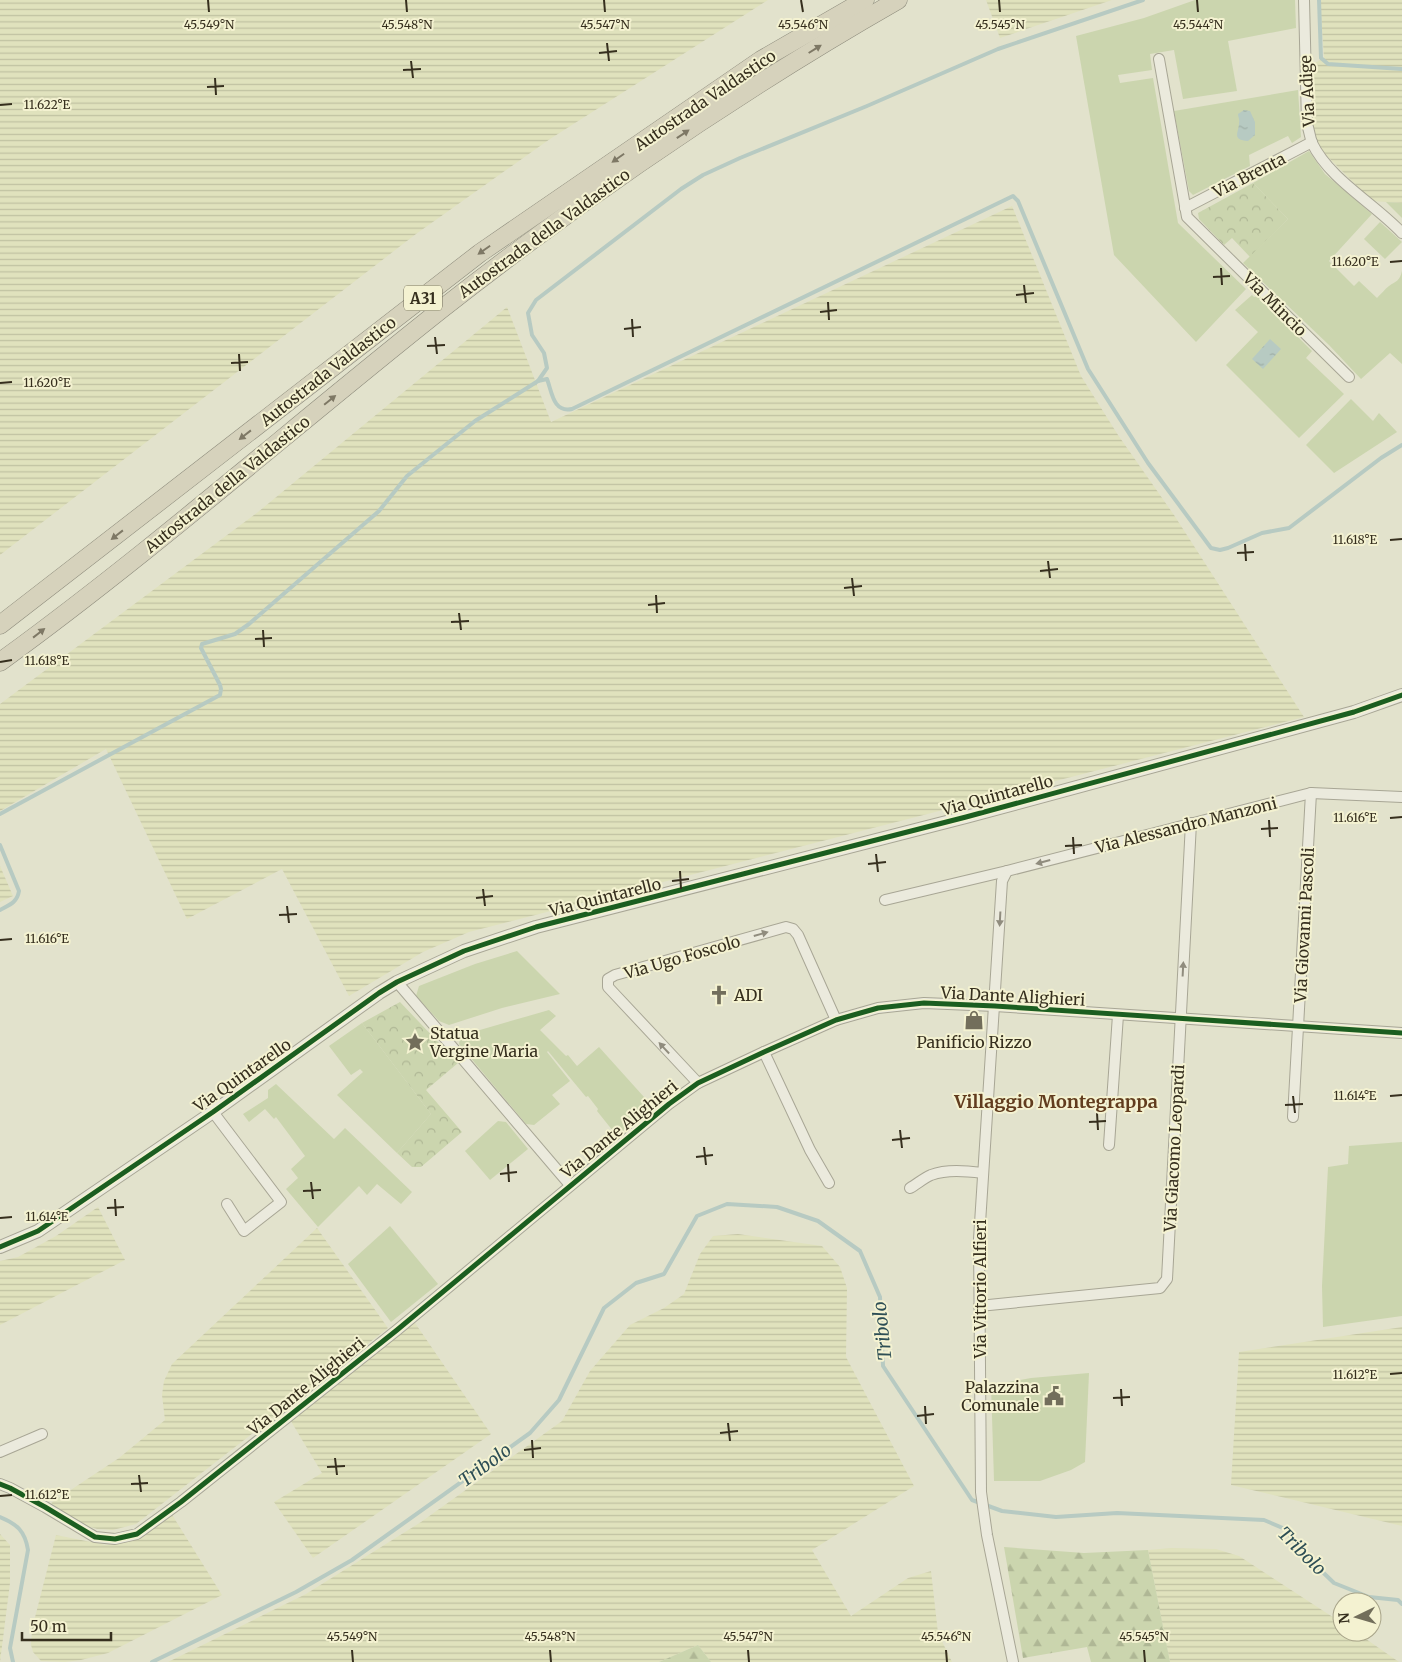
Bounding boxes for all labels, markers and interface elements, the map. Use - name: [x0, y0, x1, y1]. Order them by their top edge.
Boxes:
- text: 45.549°N: [184, 17, 235, 32]
- text: 45.548°N: [382, 17, 433, 32]
- text: 45.547°N: [580, 17, 631, 32]
- text: 45.546°N: [778, 17, 829, 32]
- text: 45.545°N: [975, 17, 1026, 32]
- text: 45.544°N: [1173, 17, 1224, 32]
- street label: Autostrada Valdastico: [630, 45, 780, 155]
- one-way arrow: [808, 45, 821, 54]
- street label: Via Adige: [1295, 55, 1319, 128]
- text: 11.622°E: [24, 97, 71, 112]
- one-way arrow: [676, 129, 689, 138]
- street label: Via Brenta: [1208, 148, 1289, 202]
- one-way arrow: [612, 153, 625, 163]
- street label: Autostrada della Valdastico: [454, 164, 634, 302]
- one-way arrow: [478, 245, 491, 255]
- text: 11.620°E: [1331, 254, 1379, 269]
- street label: Via Mincio: [1238, 267, 1311, 340]
- road number: A31: [404, 286, 442, 310]
- street label: Autostrada Valdastico: [255, 312, 400, 431]
- text: 11.620°E: [23, 375, 71, 390]
- one-way arrow: [323, 394, 336, 405]
- street label: Autostrada della Valdastico: [140, 411, 314, 557]
- one-way arrow: [239, 430, 252, 441]
- one-way arrow: [110, 529, 123, 540]
- text: 11.618°E: [1333, 532, 1378, 547]
- one-way arrow: [32, 628, 45, 639]
- text: 11.618°E: [25, 653, 70, 668]
- street label: Via Quintarello: [938, 771, 1055, 820]
- street label: Via Alessandro Manzoni: [1092, 793, 1279, 858]
- text: 11.616°E: [1333, 810, 1377, 825]
- street label: Via Giovanni Pascoli: [1290, 847, 1318, 1004]
- one-way arrow: [1035, 858, 1050, 866]
- street label: Via Quintarello: [546, 873, 663, 921]
- one-way arrow: [995, 911, 1003, 927]
- one-way arrow: [753, 930, 768, 938]
- text: 11.616°E: [25, 931, 69, 946]
- street label: Via Ugo Foscolo: [621, 931, 742, 983]
- one-way arrow: [1180, 961, 1188, 977]
- street label: Via Dante Alighieri: [939, 982, 1086, 1010]
- church icon: ADI: [708, 984, 730, 1006]
- place label: ADI: [733, 985, 763, 1005]
- shop icon: Panificio Rizzo: [963, 1009, 985, 1031]
- place label: Statua Vergine Maria: [429, 1023, 539, 1061]
- place icon: Statua Vergine Maria: [404, 1031, 426, 1053]
- place label: Panificio Rizzo: [916, 1032, 1032, 1052]
- street label: Via Quintarello: [188, 1034, 295, 1117]
- one-way arrow: [658, 1042, 670, 1054]
- street label: Via Giacomo Leopardi: [1160, 1064, 1188, 1233]
- street label: Via Dante Alighieri: [556, 1076, 681, 1183]
- text: 11.614°E: [1334, 1088, 1377, 1103]
- district label: Villaggio Montegrappa: [953, 1090, 1158, 1113]
- text: 11.614°E: [26, 1209, 69, 1224]
- street label: Via Vittorio Alfieri: [970, 1219, 990, 1360]
- water label: Tribolo: [867, 1300, 897, 1362]
- street label: Via Dante Alighieri: [243, 1333, 368, 1440]
- text: 11.612°E: [1333, 1367, 1378, 1382]
- place label: Palazzina Comunale: [961, 1377, 1039, 1415]
- public building icon: Palazzina Comunale: [1043, 1385, 1065, 1407]
- water label: Tribolo: [454, 1438, 516, 1492]
- text: 11.612°E: [25, 1487, 70, 1502]
- water label: Tribolo: [1273, 1522, 1331, 1580]
- north arrow: [1332, 1592, 1382, 1642]
- scale bar: [22, 1610, 111, 1642]
- text: N: [1335, 1612, 1353, 1624]
- text: 50 m: [30, 1617, 67, 1636]
- text: 45.549°N: [327, 1629, 378, 1644]
- text: 45.548°N: [525, 1629, 576, 1644]
- text: 45.547°N: [723, 1629, 774, 1644]
- text: 45.546°N: [921, 1629, 972, 1644]
- text: 45.545°N: [1119, 1629, 1170, 1644]

